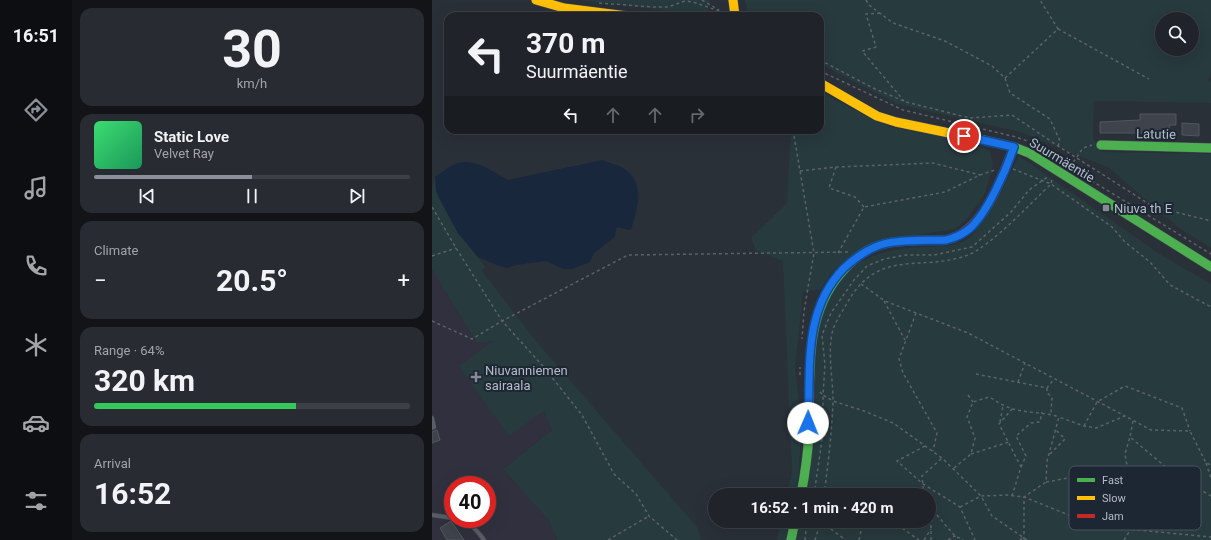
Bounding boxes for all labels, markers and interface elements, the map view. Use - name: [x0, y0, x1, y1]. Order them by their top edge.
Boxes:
- map controls: [1155, 12, 1199, 56]
- button: search: [1155, 12, 1199, 56]
- text: 30: [222, 19, 282, 80]
- text: 16:51: [13, 25, 59, 46]
- text: 370 m: [526, 27, 605, 60]
- icon: left: [460, 28, 512, 80]
- text: Suurmäentie: [526, 61, 628, 82]
- text: km/h: [237, 76, 267, 91]
- icon: directions: [22, 96, 50, 124]
- icon: left: [560, 104, 582, 126]
- icon: ahead: [602, 104, 624, 126]
- icon: ahead: [644, 104, 666, 126]
- icon: right: [686, 104, 708, 126]
- pin: [947, 119, 981, 153]
- icon: arrive: [953, 125, 975, 147]
- street label: Latutie: [1136, 126, 1176, 142]
- text: Static Love: [154, 128, 229, 146]
- street label: Suurmäentie: [1027, 135, 1097, 185]
- text: Velvet Ray: [154, 146, 214, 161]
- icon: music: [22, 174, 50, 202]
- icon: previous: [136, 185, 158, 207]
- icon: pause: [241, 185, 263, 207]
- icon: next: [346, 185, 368, 207]
- place label: Niuva th E: [1114, 201, 1172, 216]
- marker: Niuva th E: [1101, 203, 1111, 213]
- text: Climate: [94, 243, 138, 258]
- icon: phone: [22, 252, 50, 280]
- text: 20.5°: [216, 263, 288, 298]
- text: −: [94, 268, 107, 293]
- text: +: [398, 268, 410, 293]
- icon: climate: [22, 331, 50, 359]
- text: Range · 64%: [94, 343, 164, 358]
- text: 320 km: [94, 363, 195, 398]
- place label: Niuvanniemen sairaala: [485, 363, 568, 393]
- marker: Niuvanniemen sairaala: [470, 371, 482, 383]
- position arrow: [787, 402, 829, 444]
- icon: car: [22, 409, 50, 437]
- text: Arrival: [94, 456, 131, 471]
- legend: [1069, 466, 1201, 530]
- text: Fast: [1102, 474, 1124, 487]
- text: 16:52: [94, 476, 171, 511]
- speed limit sign: 40: [444, 476, 496, 528]
- icon: filters: [22, 487, 50, 515]
- text: Slow: [1102, 492, 1126, 505]
- text: 16:52 · 1 min · 420 m: [751, 499, 893, 517]
- text: Jam: [1102, 510, 1124, 523]

